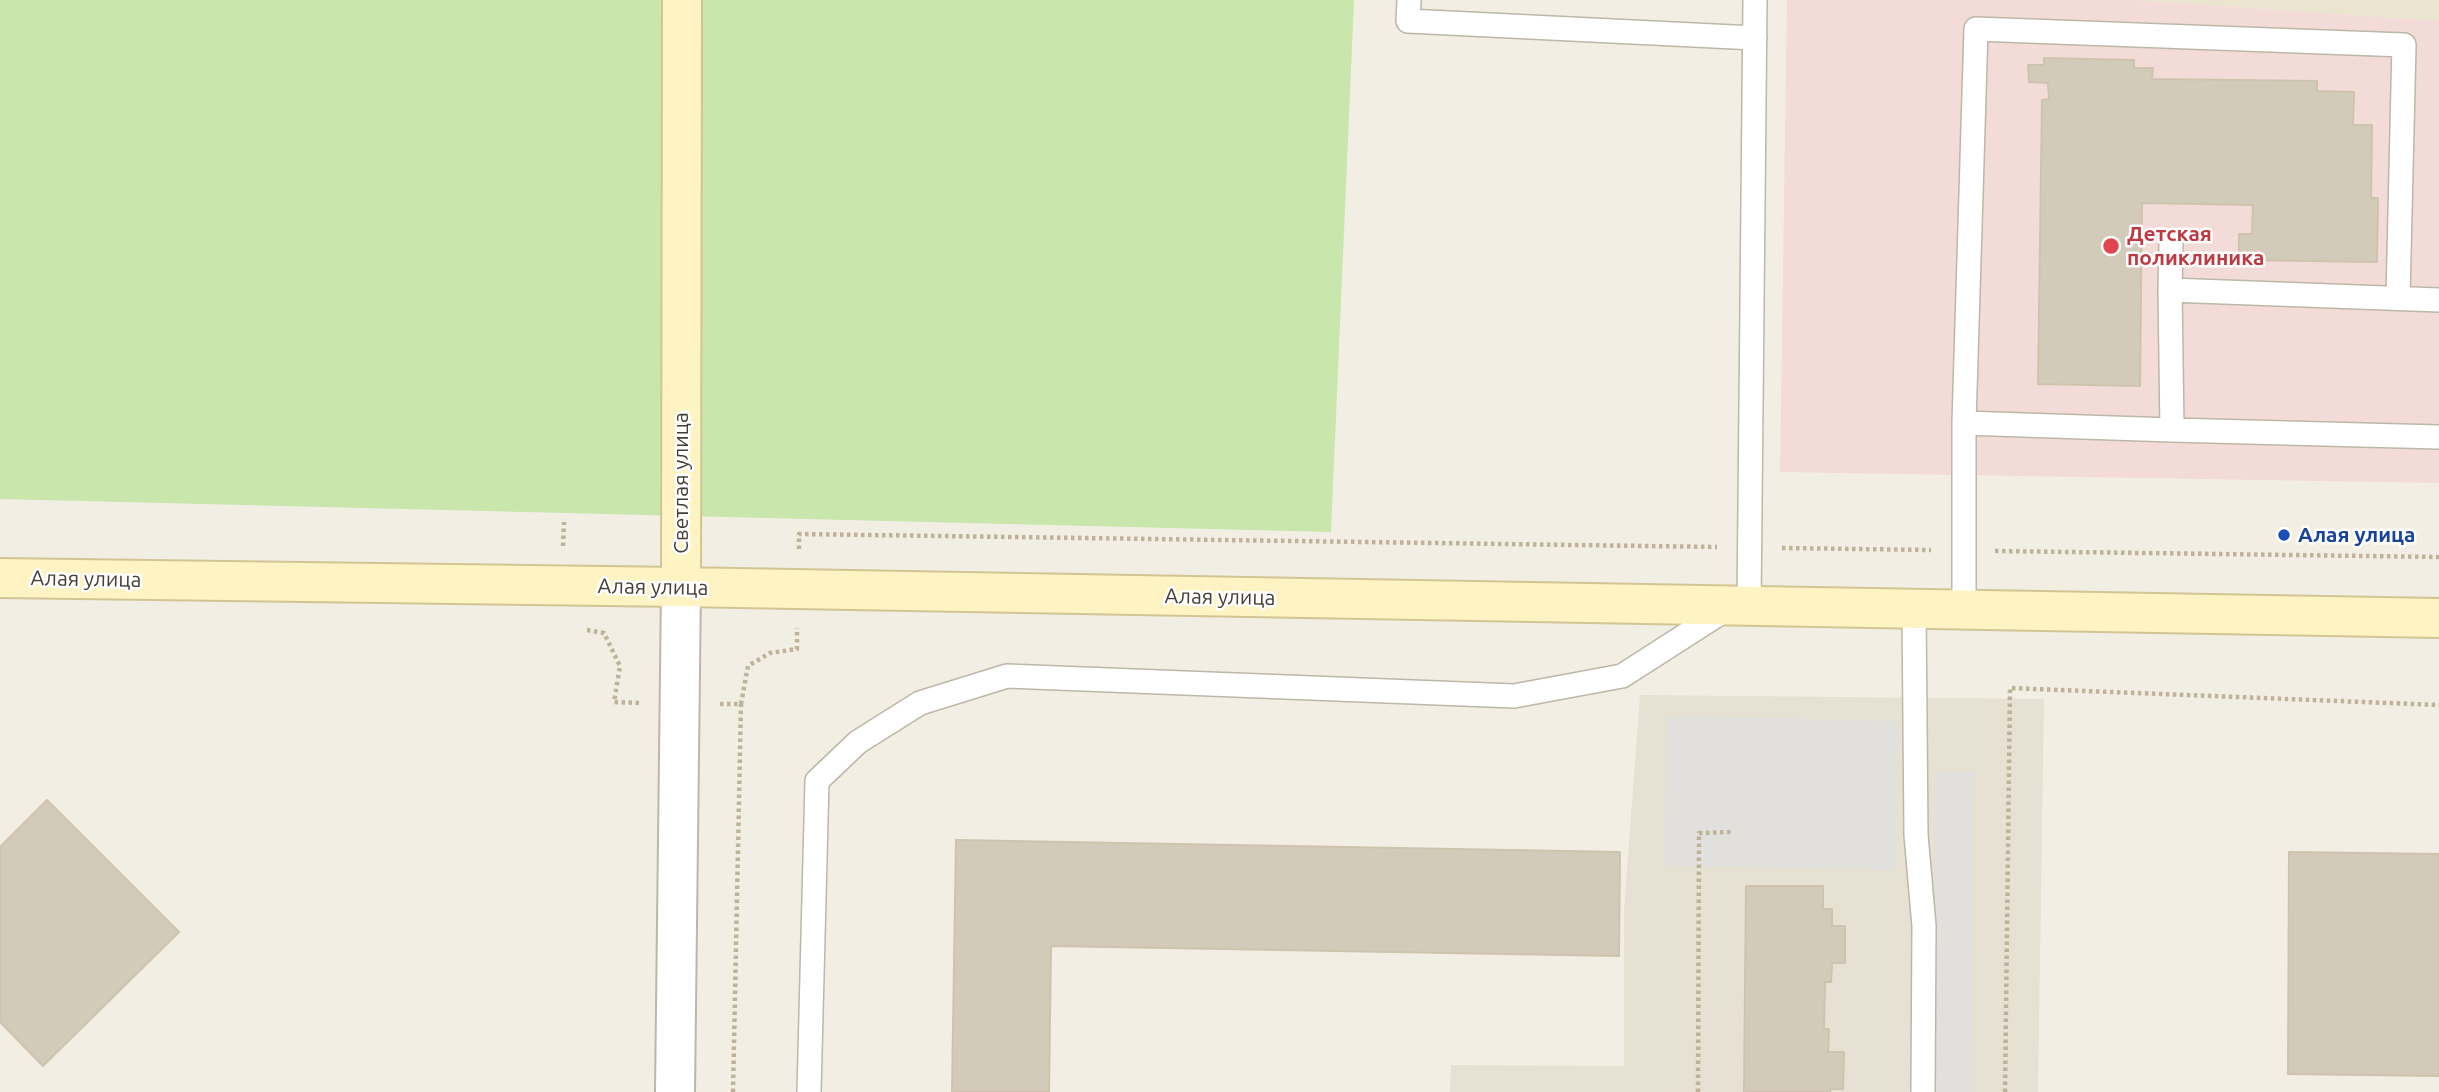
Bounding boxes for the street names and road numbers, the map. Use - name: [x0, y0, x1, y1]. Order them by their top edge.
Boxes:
- street label: Светлая улица: [668, 412, 694, 554]
- street label: Алая улица: [30, 565, 142, 593]
- street label: Алая улица: [597, 573, 709, 601]
- street label: Алая улица: [1164, 583, 1276, 611]

